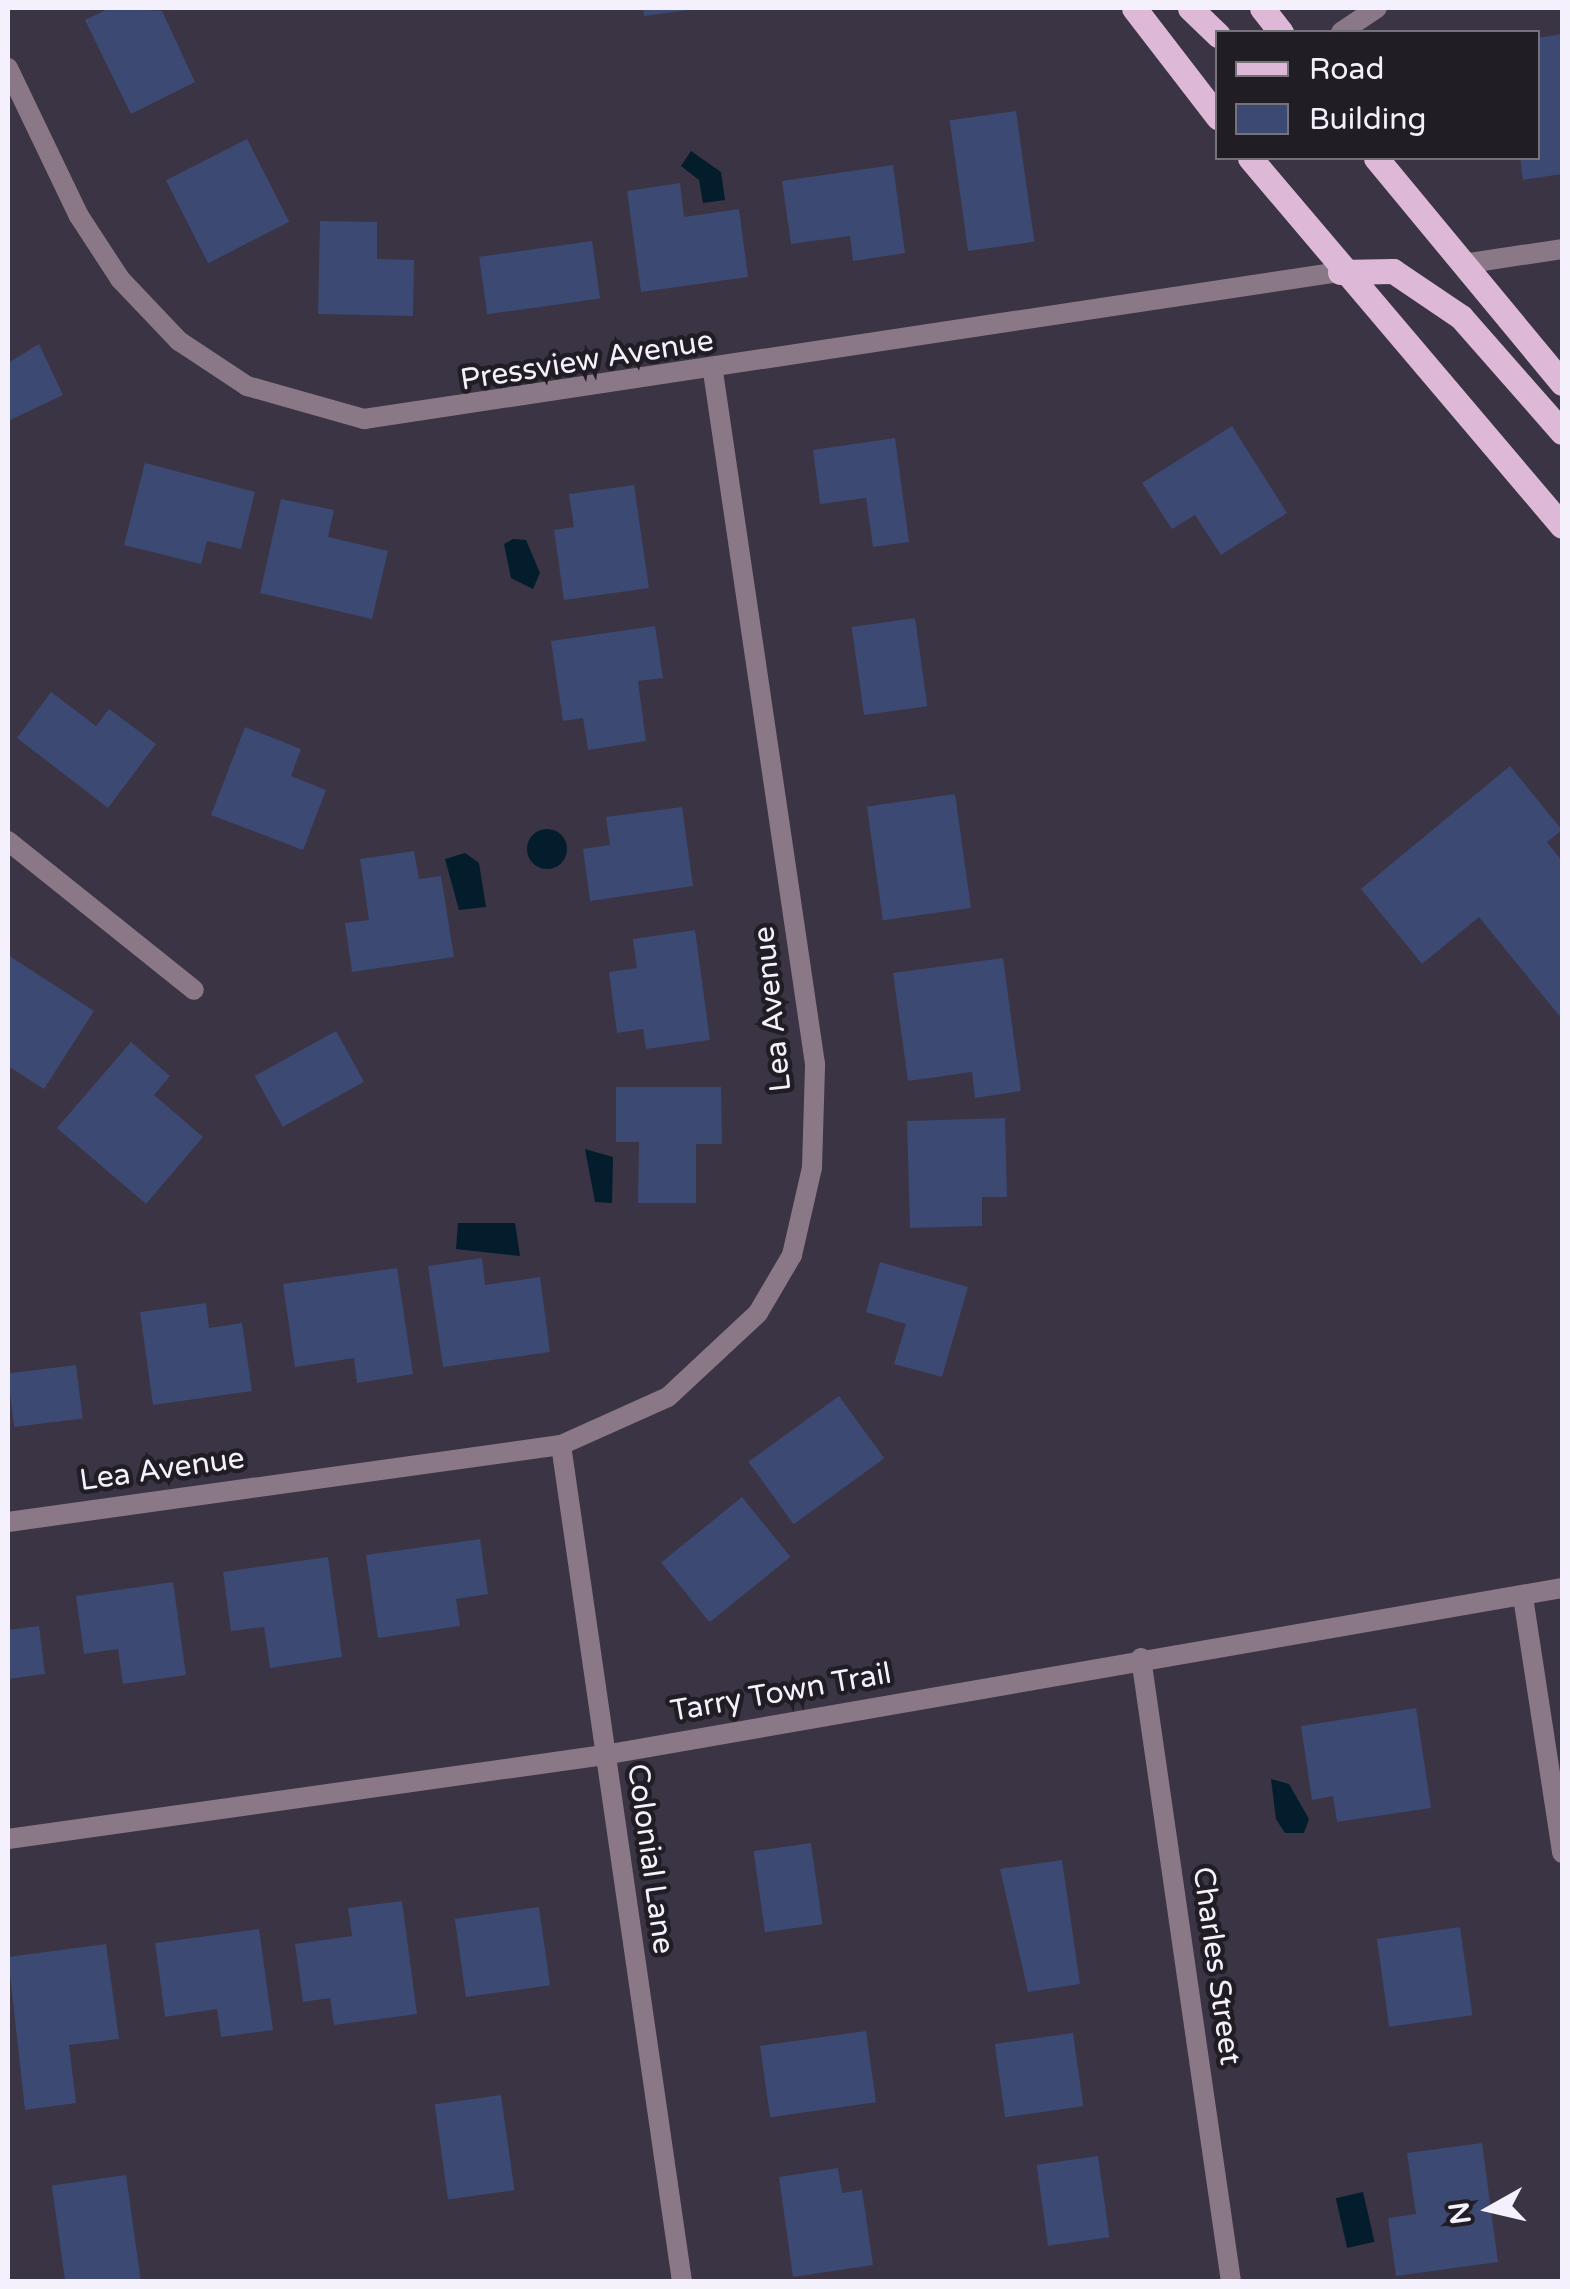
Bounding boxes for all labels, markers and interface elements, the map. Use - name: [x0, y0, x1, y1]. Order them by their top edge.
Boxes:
- legend: [1215, 30, 1540, 160]
- text: Road: [1309, 51, 1384, 88]
- text: Building: [1309, 101, 1426, 138]
- street label: Pressview Avenue: [458, 323, 716, 399]
- street label: Lea Avenue: [746, 924, 800, 1094]
- street label: Lea Avenue: [77, 1441, 247, 1499]
- street label: Tarry Town Trail: [668, 1656, 894, 1730]
- street label: Colonial Lane: [619, 1762, 681, 1956]
- street label: Charles Street: [1184, 1865, 1248, 2067]
- north arrow: [1440, 2159, 1540, 2259]
- text: N: [1442, 2200, 1479, 2227]

